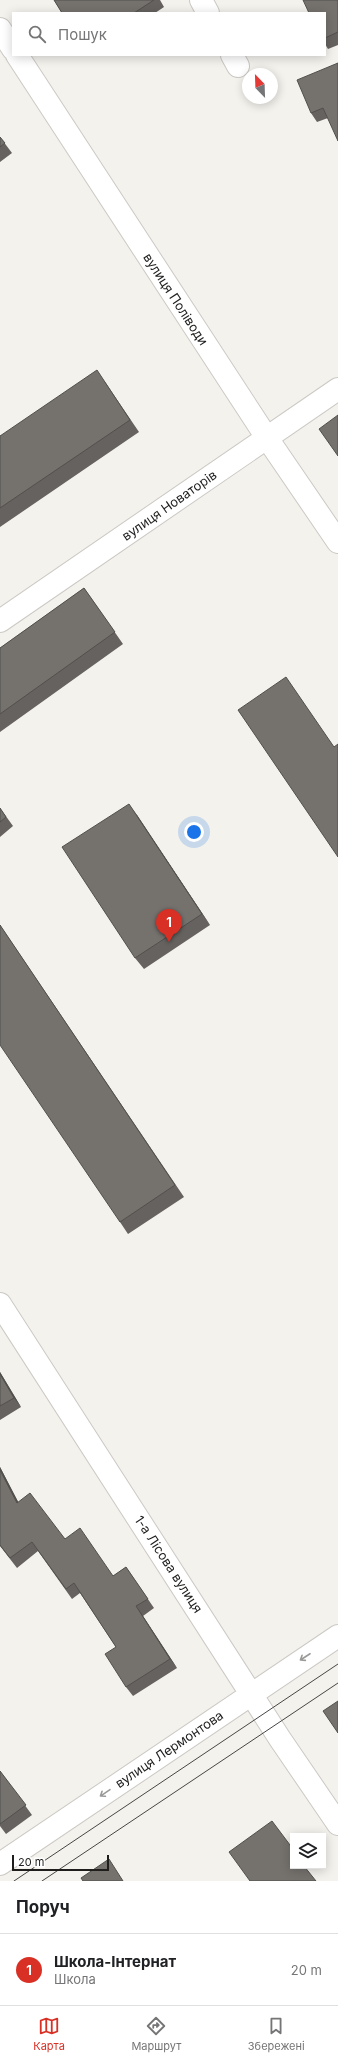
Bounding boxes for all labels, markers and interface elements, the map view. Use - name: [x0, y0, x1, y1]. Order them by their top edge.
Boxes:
- search box: [12, 12, 326, 56]
- icon: search: [26, 23, 48, 45]
- text: Пошук: [58, 25, 107, 44]
- north arrow: [242, 68, 278, 104]
- street label: вулиця Поліводи: [140, 250, 212, 348]
- street label: вулиця Новаторів: [119, 466, 219, 544]
- your location: [184, 822, 204, 842]
- pin: 1: [156, 909, 182, 942]
- street label: 1-а Лісова вулиця: [132, 1512, 206, 1616]
- one-way arrow: [300, 1653, 311, 1661]
- street label: вулиця Лермонтова: [112, 1707, 226, 1791]
- one-way arrow: [100, 1789, 111, 1797]
- map controls: [290, 1833, 326, 1869]
- button: layers: [290, 1833, 326, 1869]
- scale bar: [12, 1853, 109, 1872]
- text: 20 m: [18, 1855, 44, 1869]
- text: Поруч: [16, 1897, 70, 1917]
- text: Школа-Інтернат: [54, 1952, 176, 1971]
- text: 1: [26, 1962, 32, 1978]
- text: 20 m: [291, 1962, 322, 1978]
- text: Школа: [54, 1971, 96, 1987]
- tab: Карта: [33, 2015, 65, 2053]
- tab: Маршрут: [131, 2015, 181, 2053]
- tab: Збережені: [248, 2015, 305, 2053]

